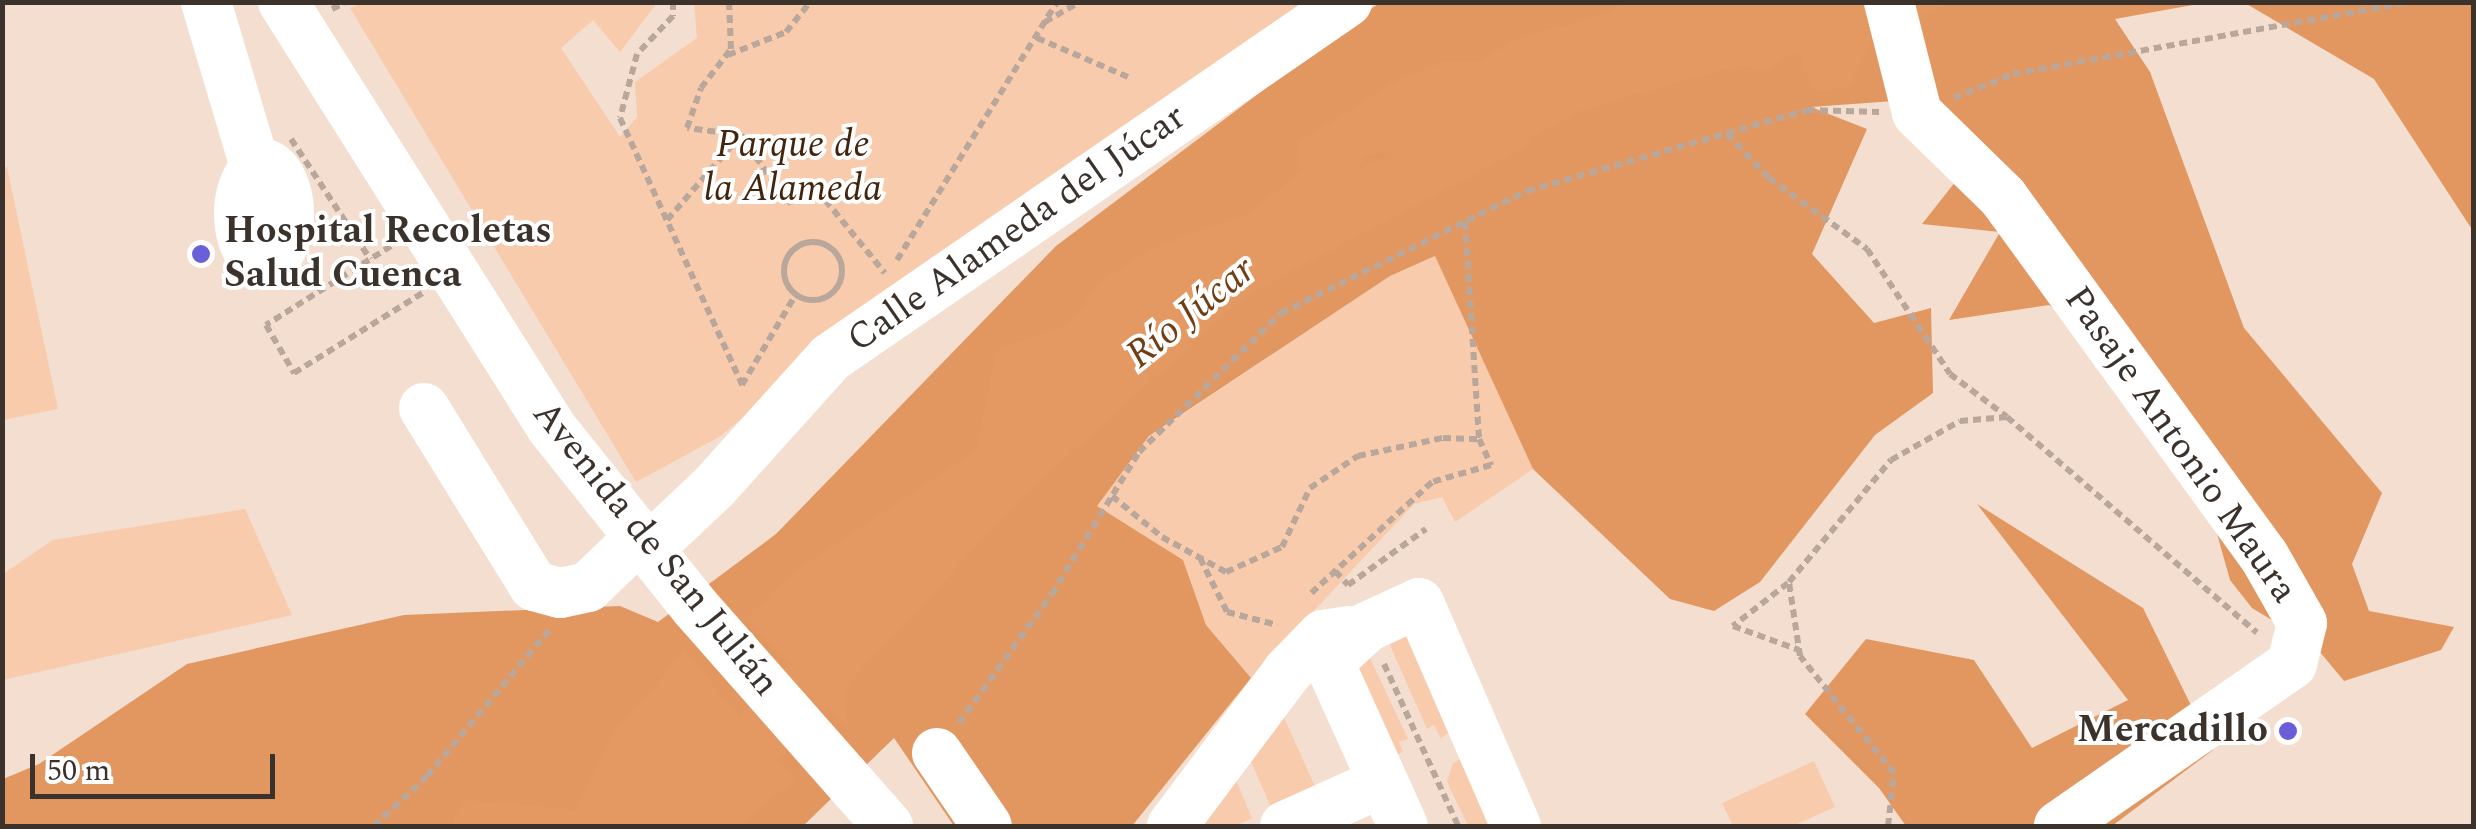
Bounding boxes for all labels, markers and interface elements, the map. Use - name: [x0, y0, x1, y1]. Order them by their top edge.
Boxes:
- street label: Calle Alameda del Júcar: [839, 95, 1195, 363]
- park label: Parque de la Alameda: [704, 123, 882, 212]
- place label: Hospital Recoletas Salud Cuenca: [224, 209, 552, 298]
- marker: Hospital Recoletas Salud Cuenca: [188, 241, 214, 267]
- water label: Río Júcar: [1117, 247, 1265, 379]
- street label: Pasaje Antonio Maura: [2054, 278, 2306, 612]
- street label: Avenida de San Julián: [522, 392, 788, 706]
- place label: Mercadillo: [2077, 708, 2268, 754]
- marker: Mercadillo: [2277, 720, 2299, 742]
- scale bar: [35, 734, 280, 796]
- text: 50 m: [47, 748, 110, 794]

